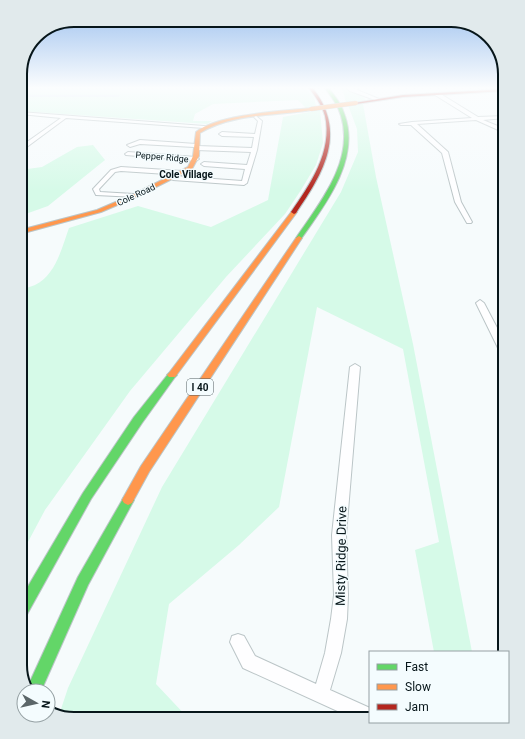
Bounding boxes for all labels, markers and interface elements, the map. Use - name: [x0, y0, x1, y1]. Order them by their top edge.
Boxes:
- street label: Pepper Ridge: [135, 150, 189, 164]
- district label: Cole Village: [159, 169, 213, 180]
- street label: Cole Road: [115, 182, 157, 208]
- road number: I 40: [187, 379, 213, 395]
- street label: Misty Ridge Drive: [333, 506, 349, 606]
- legend: [369, 651, 509, 723]
- text: Fast: [405, 660, 428, 674]
- text: Slow: [405, 680, 431, 694]
- north arrow: [16, 683, 56, 723]
- text: N: [38, 700, 52, 709]
- text: Jam: [405, 700, 429, 714]

